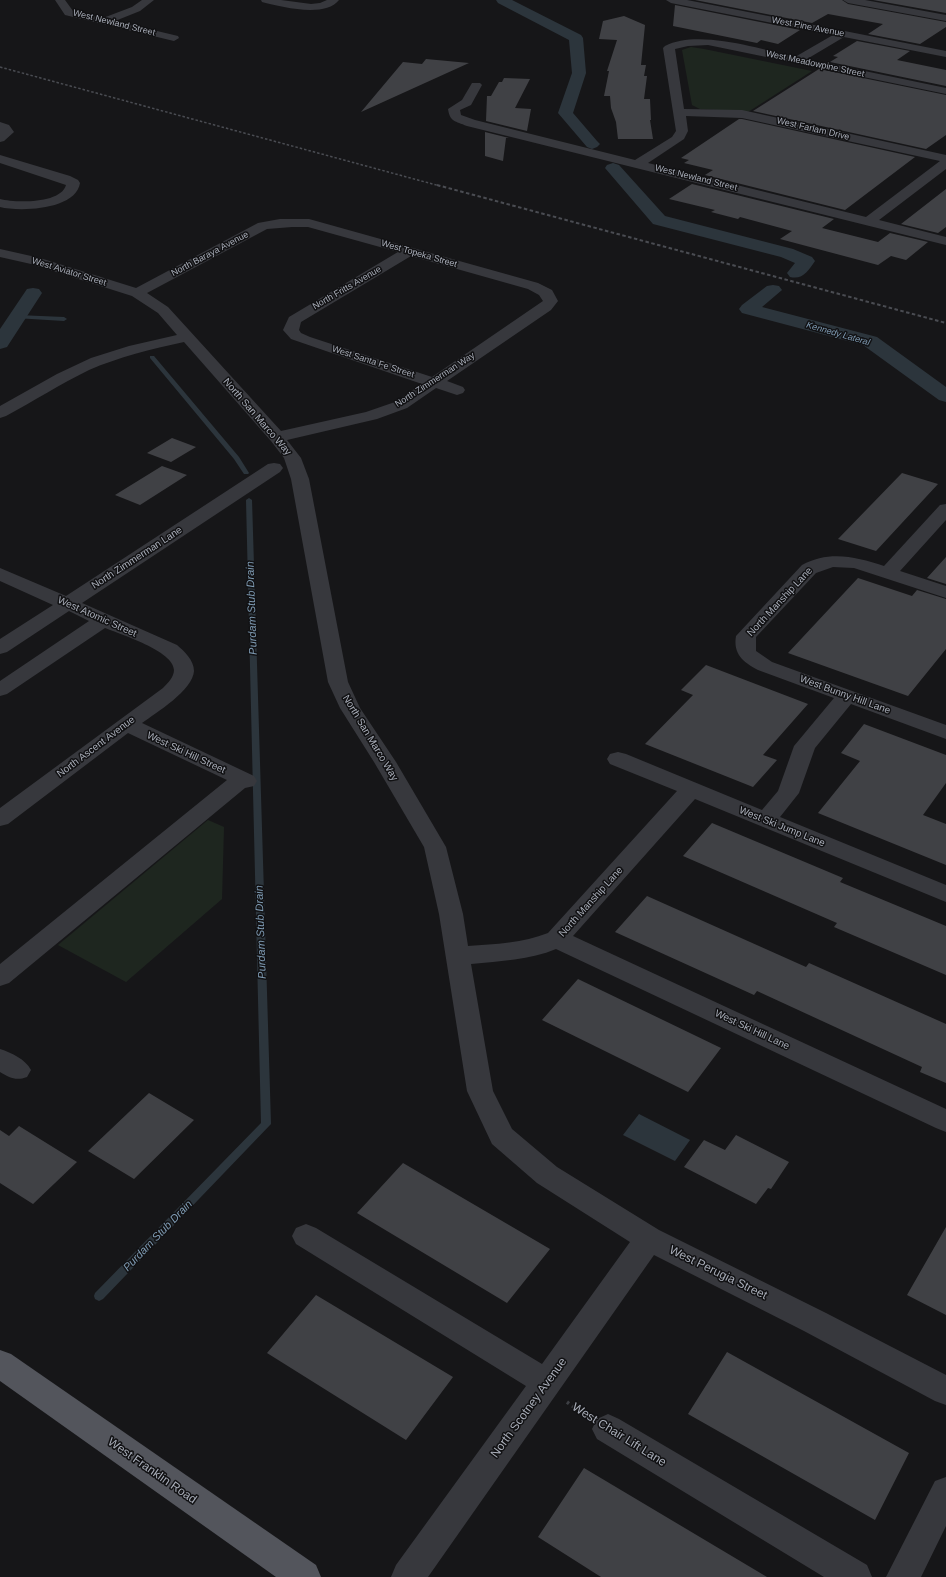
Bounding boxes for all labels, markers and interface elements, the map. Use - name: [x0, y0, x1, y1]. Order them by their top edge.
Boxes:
- street label: West Newland Street: [72, 8, 156, 38]
- street label: West Pine Avenue: [771, 15, 845, 39]
- street label: West Meadowpine Street: [765, 48, 865, 80]
- street label: West Farlam Drive: [776, 115, 850, 143]
- street label: West Newland Street: [654, 163, 738, 193]
- street label: North Baraya Avenue: [170, 229, 250, 279]
- street label: West Topeka Street: [380, 238, 458, 270]
- street label: West Aviator Street: [31, 256, 107, 288]
- street label: North Fritts Avenue: [311, 264, 383, 312]
- water label: Kennedy Lateral: [805, 320, 871, 348]
- street label: West Santa Fe Street: [330, 344, 416, 380]
- street label: North Zimmerman Way: [393, 350, 477, 410]
- street label: North San Marco Way: [220, 376, 294, 458]
- street label: North Zimmerman Lane: [89, 524, 185, 592]
- water label: Purdam Stub Drain: [244, 561, 260, 655]
- street label: North Manship Lane: [745, 565, 815, 639]
- street label: West Atomic Street: [56, 594, 138, 640]
- street label: West Bunny Hill Lane: [798, 673, 892, 717]
- street label: North San Marco Way: [340, 693, 400, 783]
- street label: North Ascent Avenue: [55, 714, 137, 780]
- street label: West Ski Hill Street: [145, 730, 227, 776]
- street label: West Ski Jump Lane: [737, 804, 827, 850]
- street label: North Manship Lane: [556, 865, 626, 939]
- water label: Purdam Stub Drain: [253, 885, 269, 979]
- street label: West Ski Hill Lane: [713, 1007, 791, 1053]
- water label: Purdam Stub Drain: [121, 1198, 195, 1274]
- street label: West Perugia Street: [667, 1243, 769, 1303]
- street label: North Scotney Avenue: [488, 1355, 570, 1461]
- street label: West Chair Lift Lane: [569, 1400, 669, 1470]
- street label: West Franklin Road: [105, 1435, 199, 1507]

